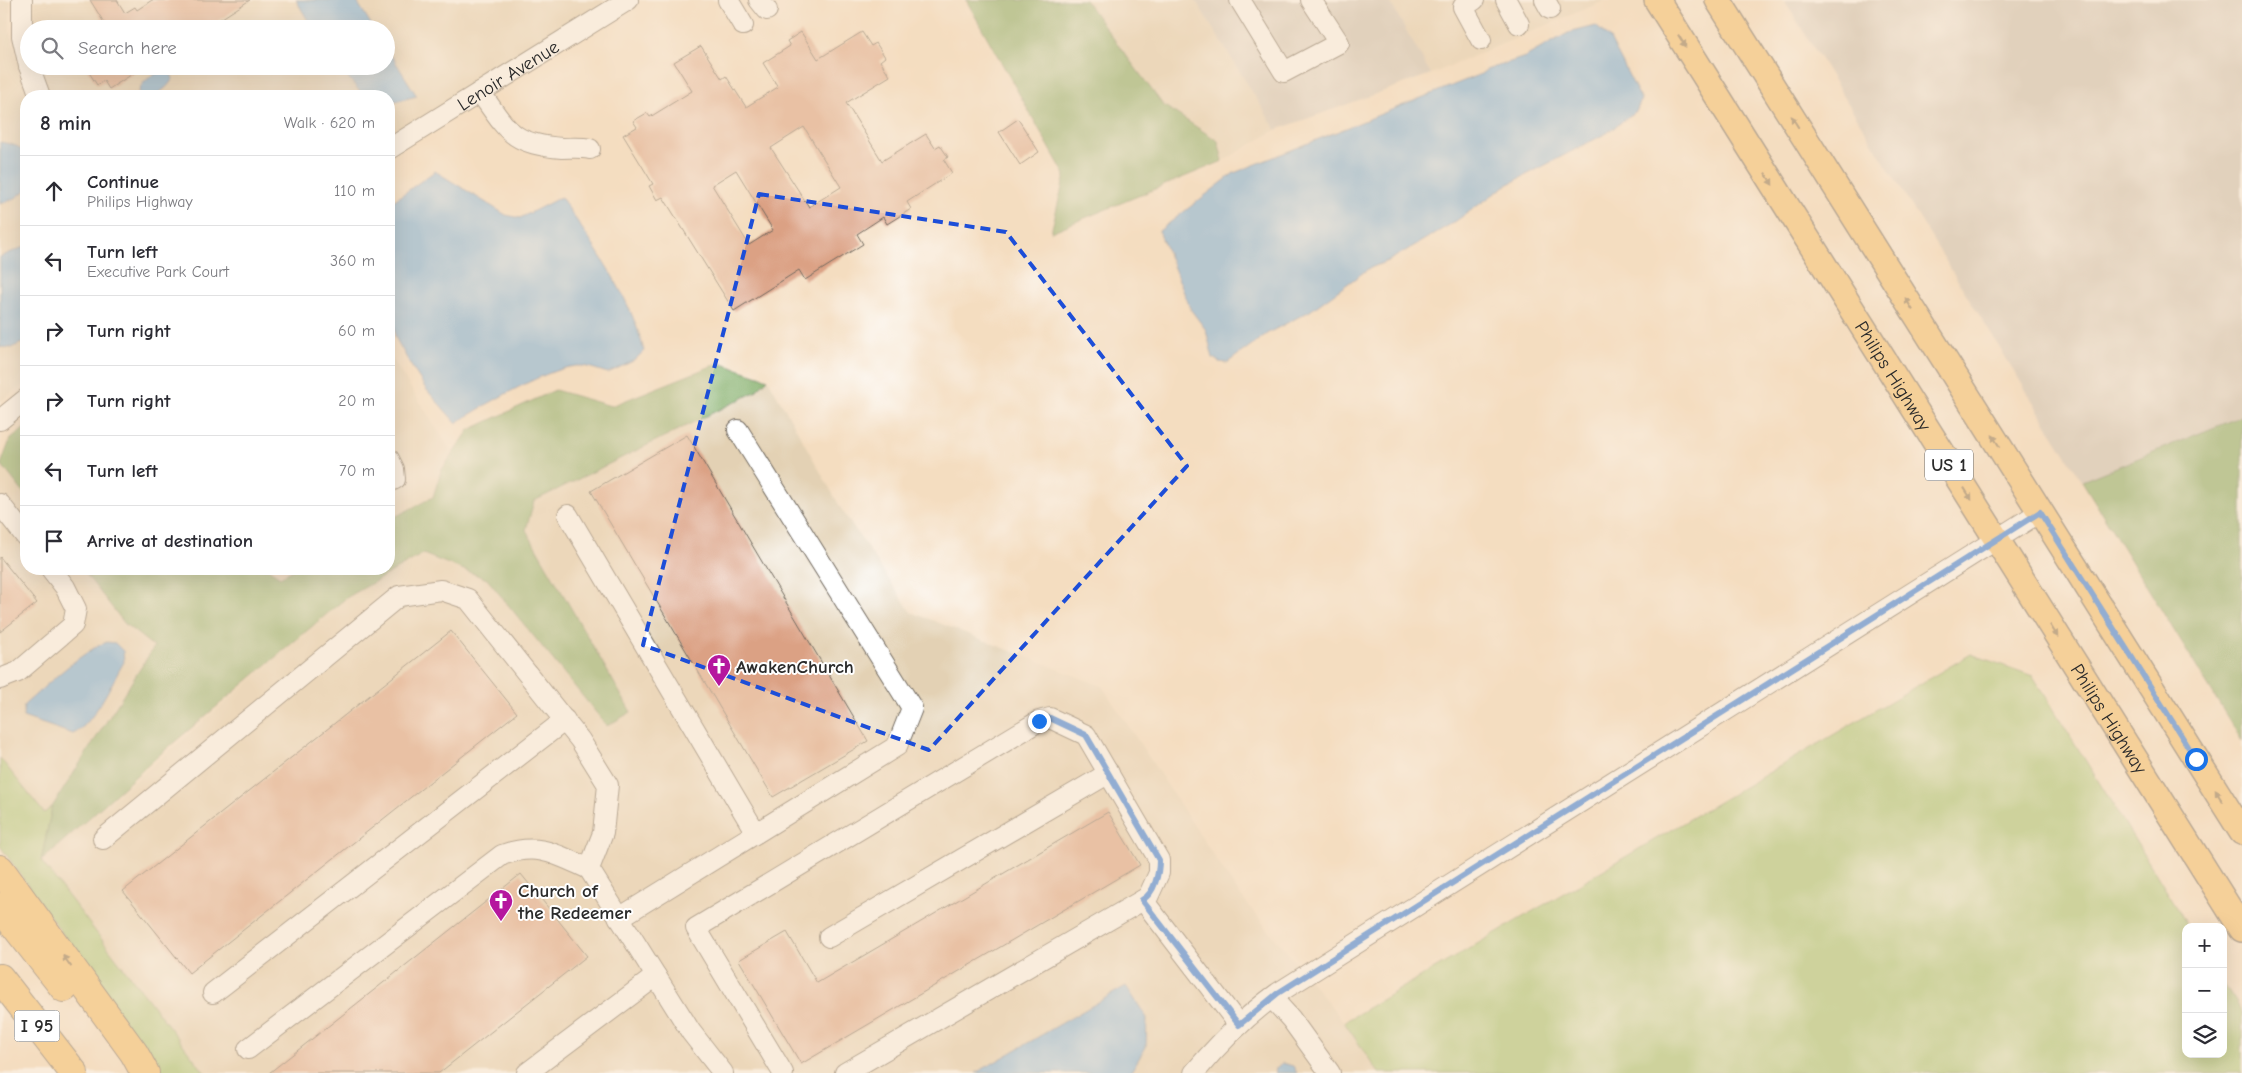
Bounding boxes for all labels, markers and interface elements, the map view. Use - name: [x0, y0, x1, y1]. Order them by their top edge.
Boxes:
- search box: [20, 20, 395, 75]
- icon: search: [38, 34, 66, 62]
- one-way arrow: [1678, 35, 1687, 48]
- street label: Lenoir Avenue: [454, 36, 563, 116]
- text: Search here: [78, 37, 177, 59]
- text: 8 min: [40, 111, 91, 135]
- text: Walk · 620 m: [284, 114, 375, 132]
- one-way arrow: [1790, 115, 1799, 129]
- text: Continue: [87, 171, 159, 193]
- one-way arrow: [1764, 172, 1774, 185]
- icon: ahead: [40, 177, 68, 205]
- text: 110 m: [334, 182, 375, 200]
- text: Philips Highway: [87, 193, 193, 211]
- text: Turn left: [87, 241, 158, 263]
- icon: left: [40, 247, 68, 275]
- text: 360 m: [330, 252, 375, 270]
- text: Executive Park Court: [87, 263, 229, 281]
- one-way arrow: [1904, 297, 1914, 311]
- icon: right: [40, 317, 68, 345]
- street label: Philips Highway: [1850, 317, 1936, 436]
- text: Turn right: [87, 320, 171, 342]
- text: 60 m: [338, 322, 375, 340]
- icon: right: [40, 387, 68, 415]
- text: Turn right: [87, 390, 171, 412]
- text: 20 m: [338, 392, 375, 410]
- one-way arrow: [1991, 435, 2000, 448]
- road number: US 1: [1925, 450, 1973, 480]
- icon: left: [40, 457, 68, 485]
- text: Turn left: [87, 460, 158, 482]
- text: 70 m: [339, 462, 375, 480]
- one-way arrow: [1963, 487, 1972, 500]
- icon: arrive: [40, 527, 68, 555]
- text: Arrive at destination: [87, 530, 253, 552]
- one-way arrow: [2050, 625, 2059, 638]
- church icon: AwakenChurch: [706, 653, 732, 687]
- place label: AwakenChurch: [736, 656, 854, 678]
- street label: Philips Highway: [2066, 660, 2152, 778]
- route end: [1028, 710, 1051, 733]
- route start: [2185, 748, 2208, 771]
- one-way arrow: [2214, 789, 2224, 802]
- place label: Church of the Redeemer: [517, 880, 632, 924]
- church icon: Church of the Redeemer: [488, 888, 514, 922]
- map controls: [2182, 923, 2227, 1058]
- button: +: [2182, 923, 2227, 968]
- one-way arrow: [62, 954, 72, 968]
- button: −: [2182, 968, 2227, 1013]
- road number: I 95: [15, 1010, 60, 1042]
- button: layers: [2182, 1013, 2227, 1058]

